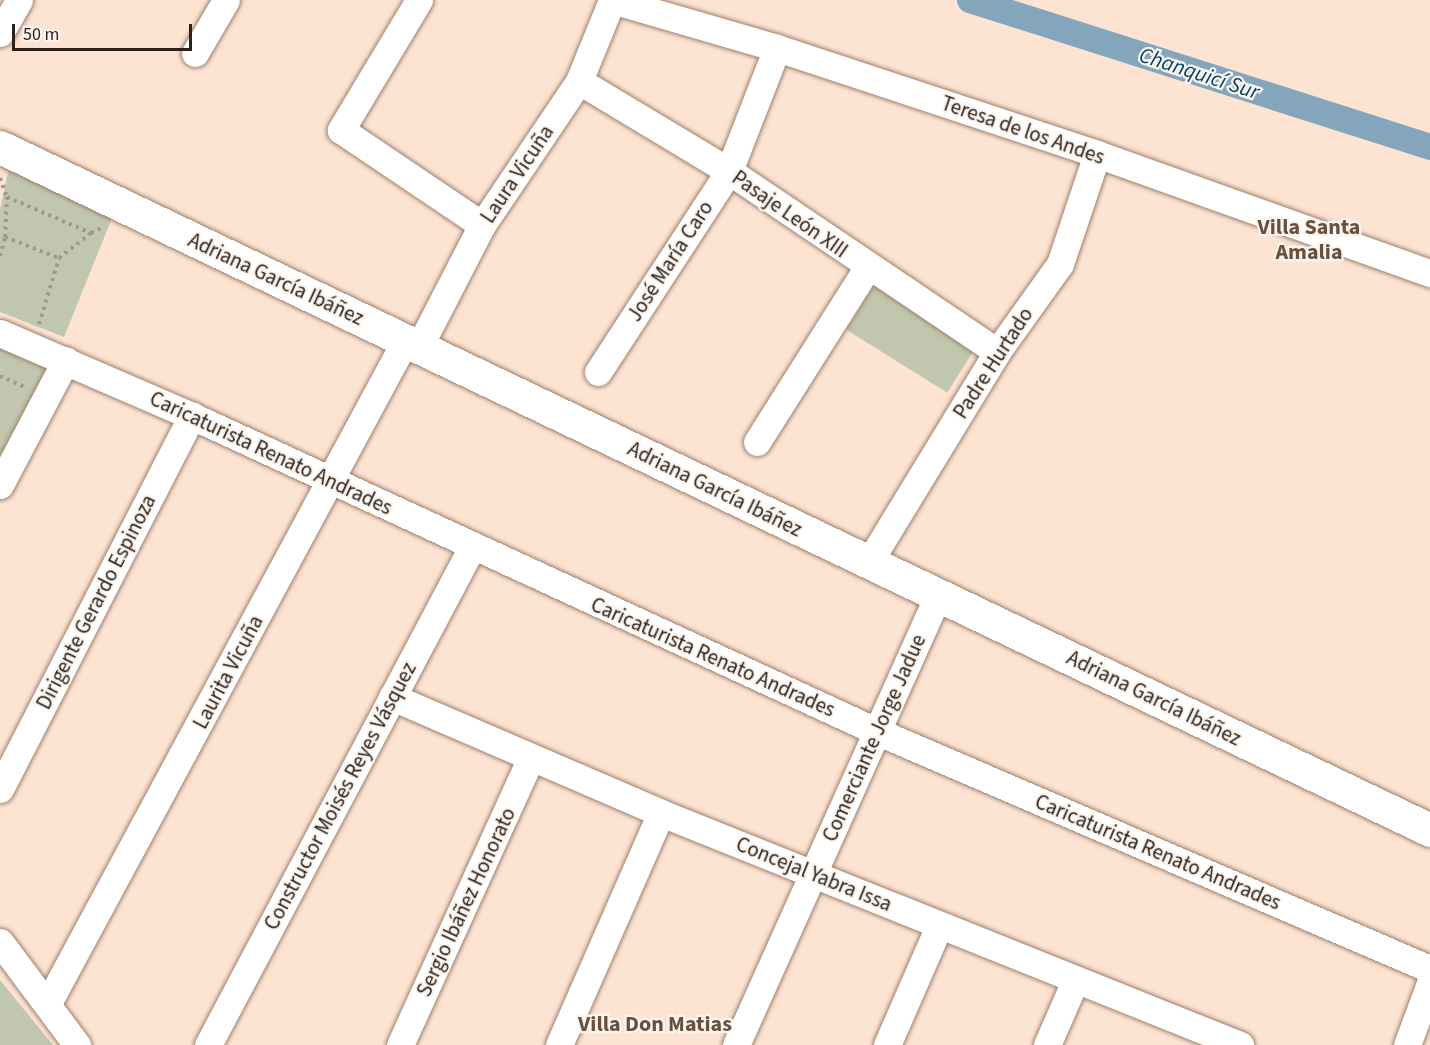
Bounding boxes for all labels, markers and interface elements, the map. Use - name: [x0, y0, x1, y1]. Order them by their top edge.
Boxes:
- scale bar: [15, 12, 195, 50]
- text: 50 m: [23, 22, 59, 47]
- water label: Chanquicí Sur: [1136, 42, 1262, 106]
- street label: Teresa de los Andes: [938, 90, 1108, 170]
- street label: Laura Vicuña: [475, 120, 559, 228]
- street label: Pasaje León XIII: [727, 165, 853, 263]
- street label: José María Caro: [622, 196, 718, 326]
- district label: Villa Santa Amalia: [1258, 214, 1360, 266]
- street label: Adriana García Ibáñez: [184, 227, 368, 331]
- street label: Padre Hurtado: [948, 303, 1038, 423]
- street label: Caricaturista Renato Andrades: [146, 386, 396, 520]
- street label: Adriana García Ibáñez: [624, 436, 806, 542]
- street label: Dirigente Gerardo Espinoza: [31, 490, 161, 714]
- street label: Caricaturista Renato Andrades: [587, 592, 839, 722]
- street label: Laurita Vicuña: [187, 611, 269, 733]
- street label: Comerciante Jorge Jadue: [817, 631, 931, 845]
- street label: Adriana García Ibáñez: [1063, 645, 1245, 751]
- street label: Constructor Moisés Reyes Vásquez: [259, 658, 421, 934]
- street label: Caricaturista Renato Andrades: [1031, 789, 1285, 915]
- street label: Sergio Ibáñez Honorato: [411, 803, 521, 1001]
- street label: Concejal Yabra Issa: [732, 831, 896, 917]
- district label: Villa Don Matias: [578, 1012, 732, 1038]

